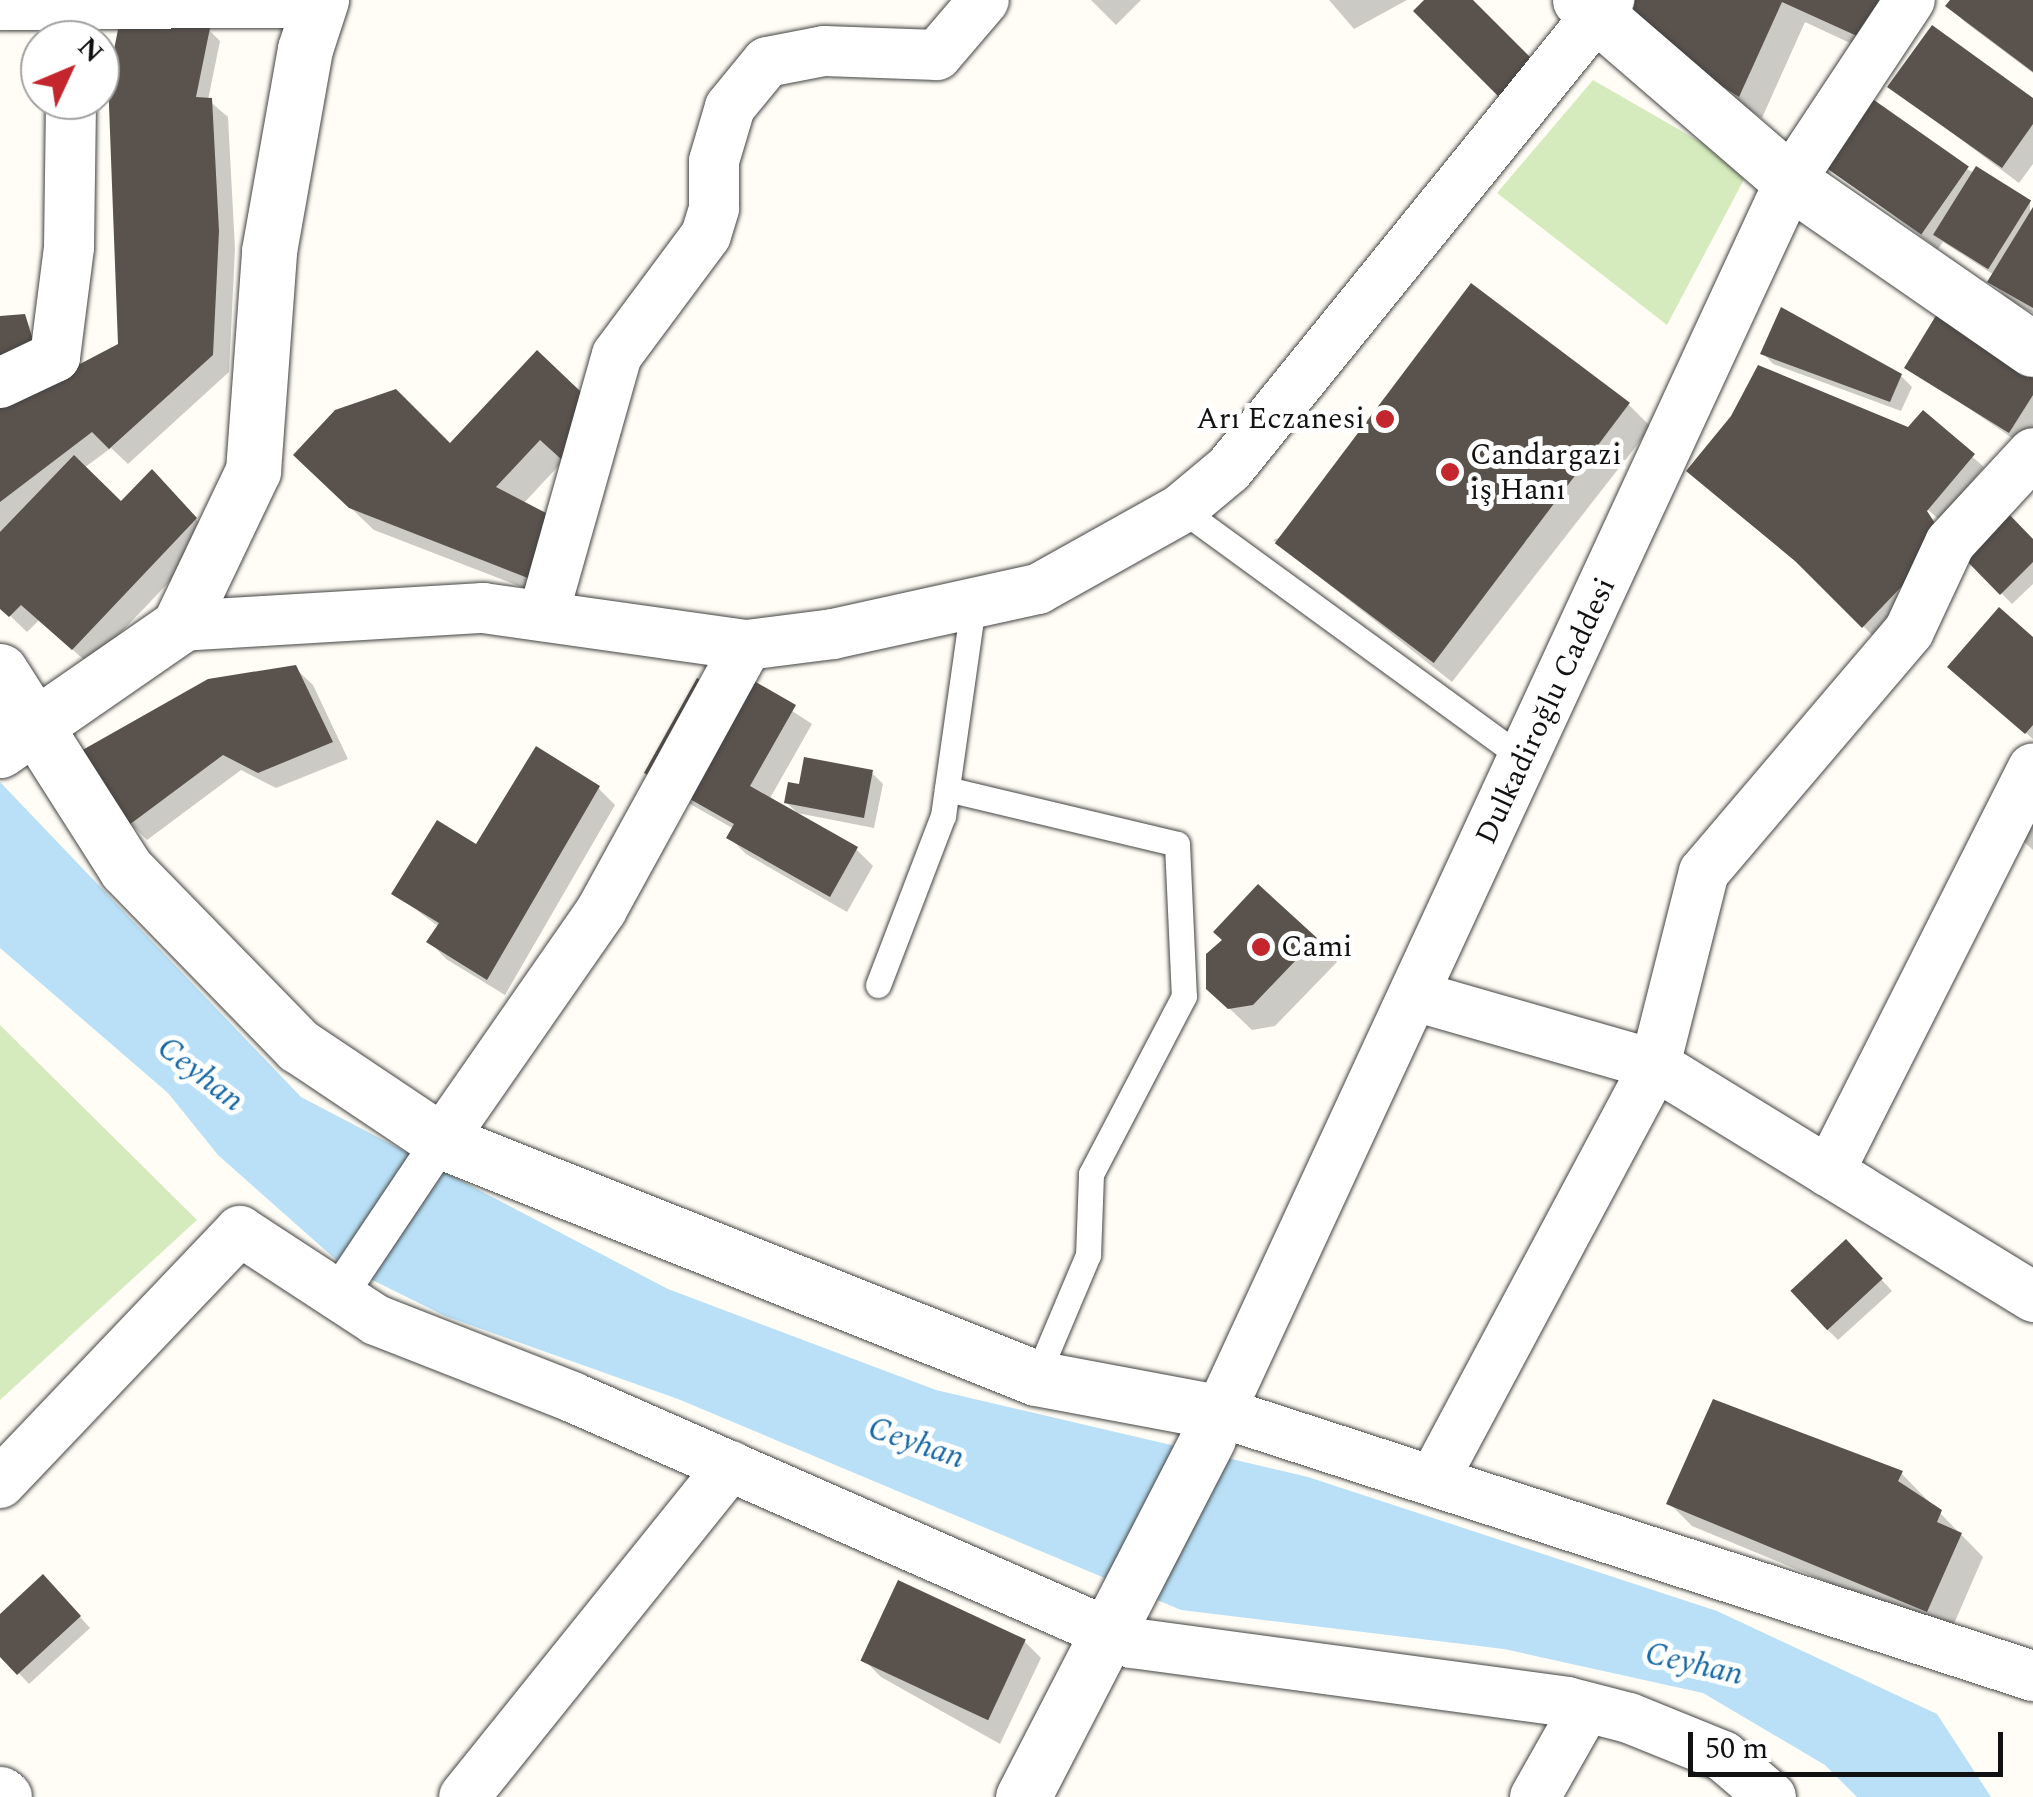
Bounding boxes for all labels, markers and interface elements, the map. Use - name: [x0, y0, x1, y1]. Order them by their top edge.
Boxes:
- north arrow: [20, 20, 120, 120]
- text: N: [67, 27, 114, 73]
- place label: Arı Eczanesi: [1196, 401, 1365, 437]
- marker: Arı Eczanesi: [1374, 408, 1396, 430]
- place label: Candargazi iş Hanı: [1470, 437, 1622, 508]
- marker: Candargazi iş Hanı: [1439, 461, 1461, 483]
- street label: Dulkadiroğlu Caddesi: [1468, 572, 1624, 850]
- place label: Cami: [1281, 929, 1352, 965]
- marker: Cami: [1250, 936, 1272, 958]
- water label: Ceyhan: [149, 1029, 251, 1121]
- water label: Ceyhan: [863, 1410, 969, 1478]
- water label: Ceyhan: [1641, 1635, 1747, 1695]
- scale bar: [1693, 1712, 2008, 1774]
- text: 50 m: [1705, 1726, 1768, 1772]

